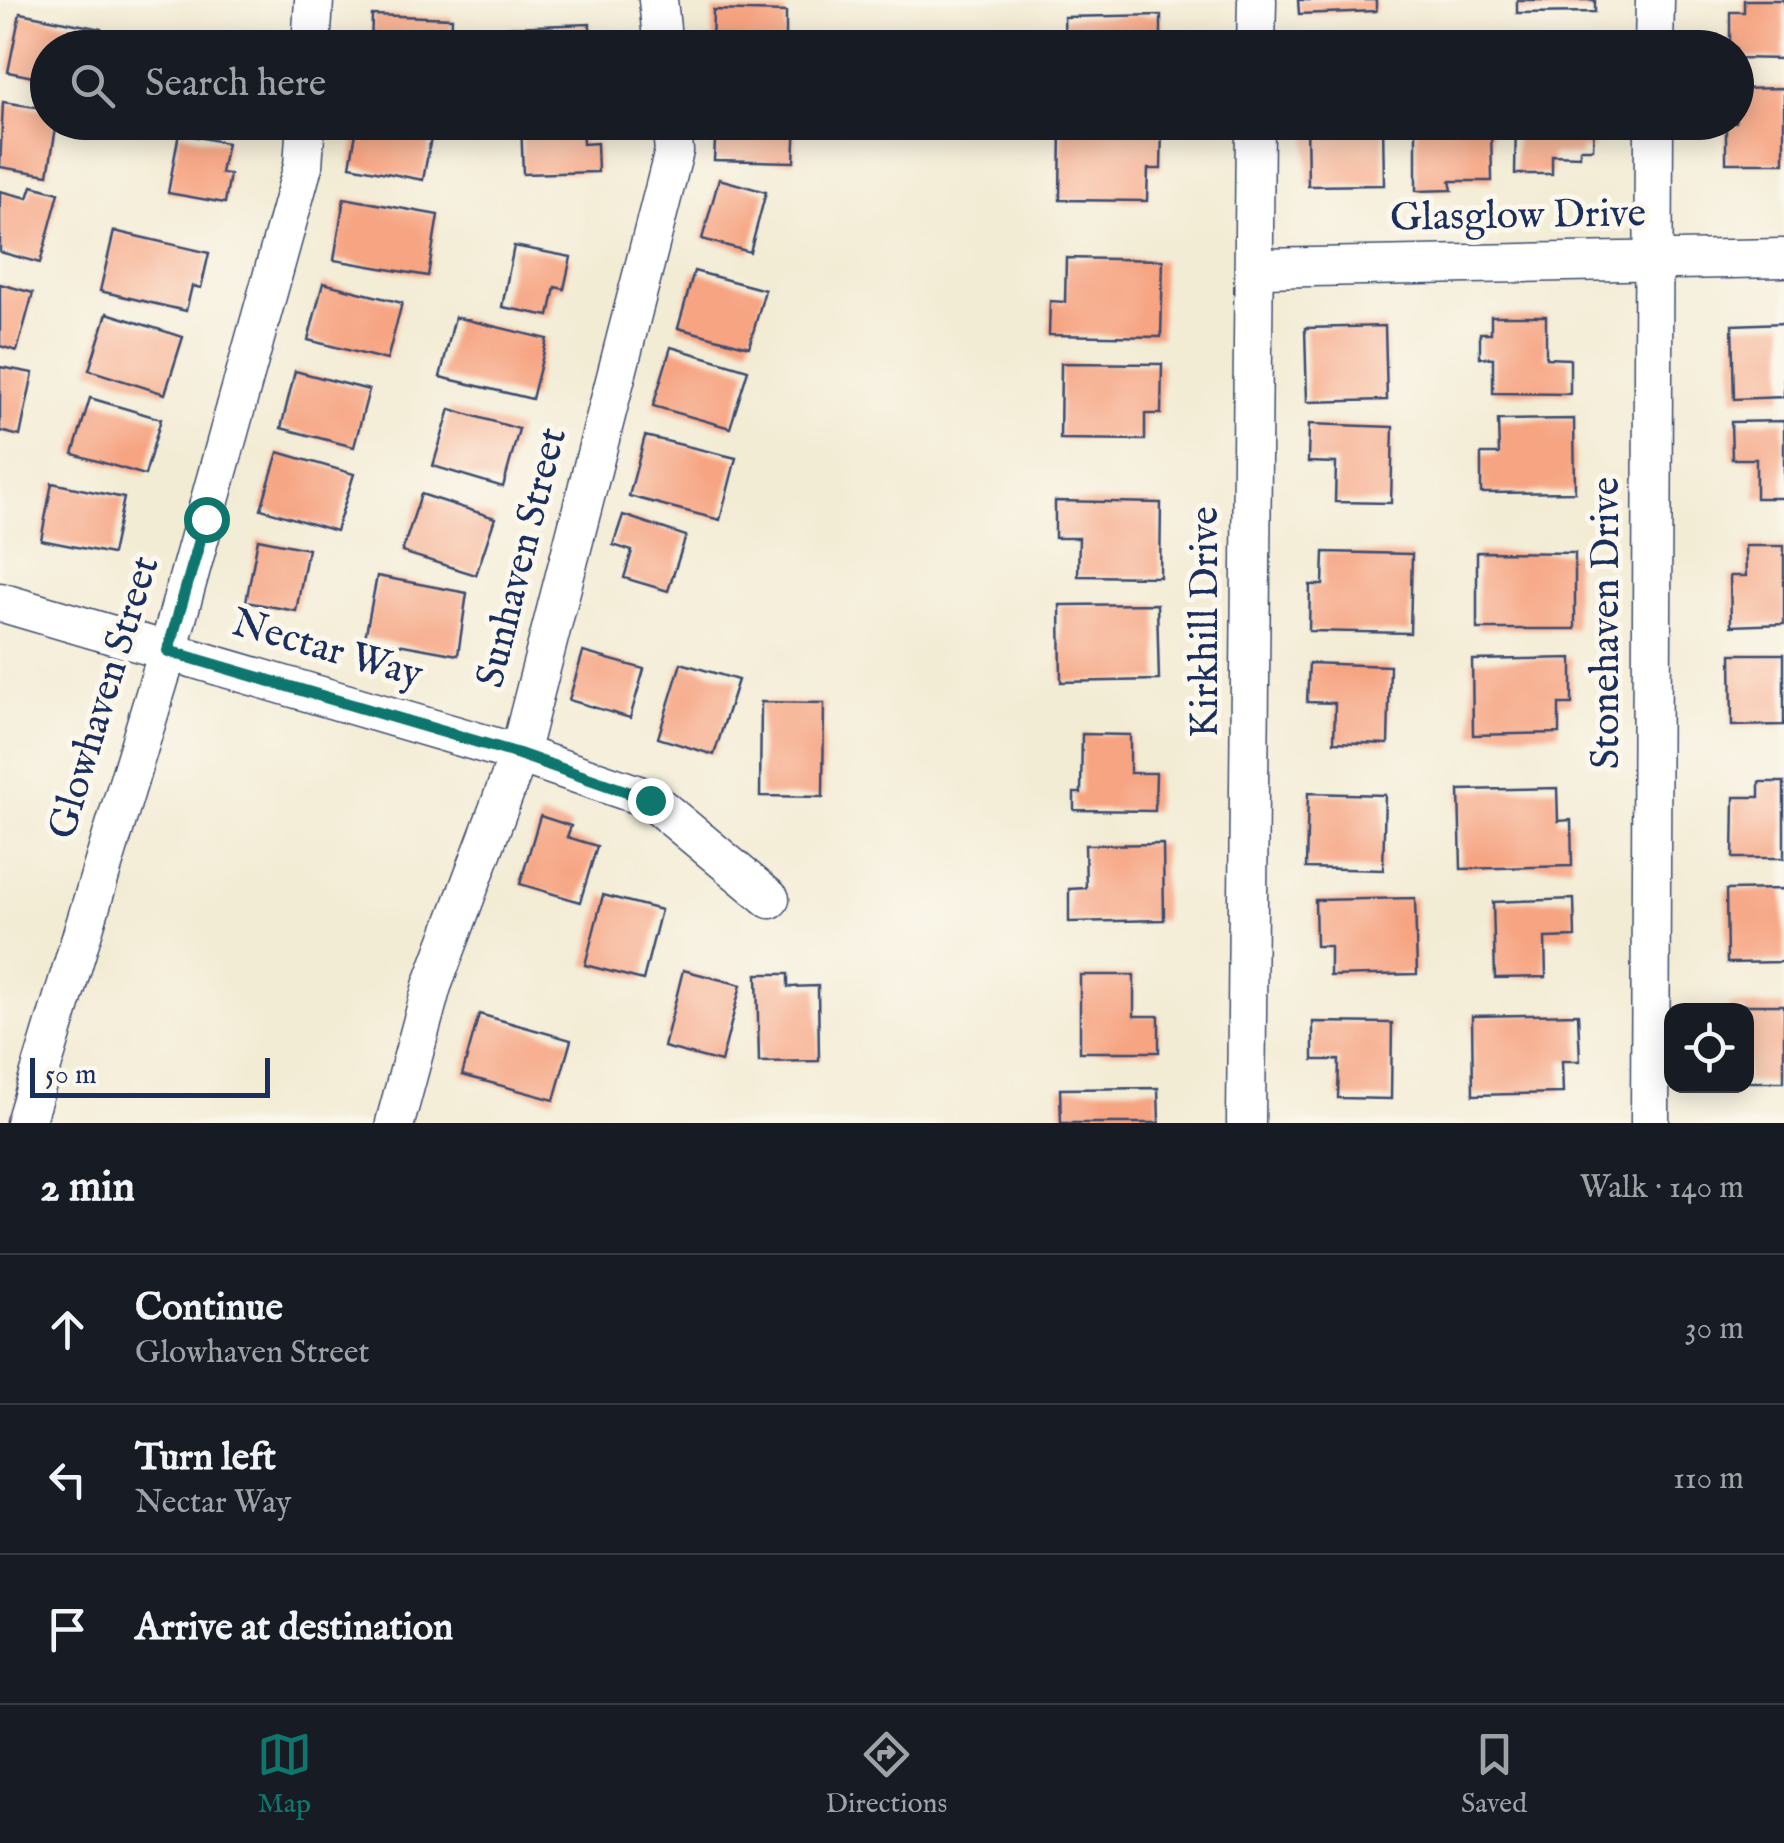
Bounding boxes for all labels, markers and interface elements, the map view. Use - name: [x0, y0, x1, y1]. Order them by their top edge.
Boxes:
- search box: [30, 30, 1754, 140]
- icon: search: [65, 58, 120, 113]
- text: Search here: [145, 61, 326, 109]
- street label: Glasglow Drive: [1390, 189, 1646, 245]
- street label: Sunhaven Street: [466, 423, 580, 693]
- street label: Stonehaven Drive: [1582, 477, 1633, 769]
- route start: [184, 497, 230, 543]
- street label: Kirkhill Drive: [1181, 506, 1232, 738]
- street label: Glowhaven Street: [38, 550, 172, 846]
- street label: Nectar Way: [226, 599, 428, 702]
- route end: [628, 778, 674, 824]
- map controls: [1664, 1003, 1754, 1093]
- button: locate: [1664, 1003, 1754, 1093]
- scale bar: [30, 1053, 270, 1098]
- text: 50 m: [45, 1058, 97, 1093]
- text: 2 min: [40, 1162, 135, 1215]
- text: Walk · 140 m: [1580, 1168, 1744, 1209]
- text: Continue: [135, 1285, 283, 1333]
- icon: ahead: [40, 1302, 95, 1357]
- text: 30 m: [1685, 1309, 1744, 1350]
- text: Glowhaven Street: [135, 1333, 370, 1374]
- text: Turn left: [135, 1435, 276, 1483]
- icon: left: [40, 1452, 95, 1507]
- text: 110 m: [1673, 1459, 1744, 1500]
- text: Nectar Way: [135, 1483, 292, 1524]
- icon: arrive: [40, 1602, 95, 1657]
- text: Arrive at destination: [135, 1605, 453, 1653]
- tab: Map: [257, 1727, 312, 1822]
- tab: Directions: [825, 1727, 947, 1822]
- tab: Saved: [1461, 1727, 1527, 1822]

